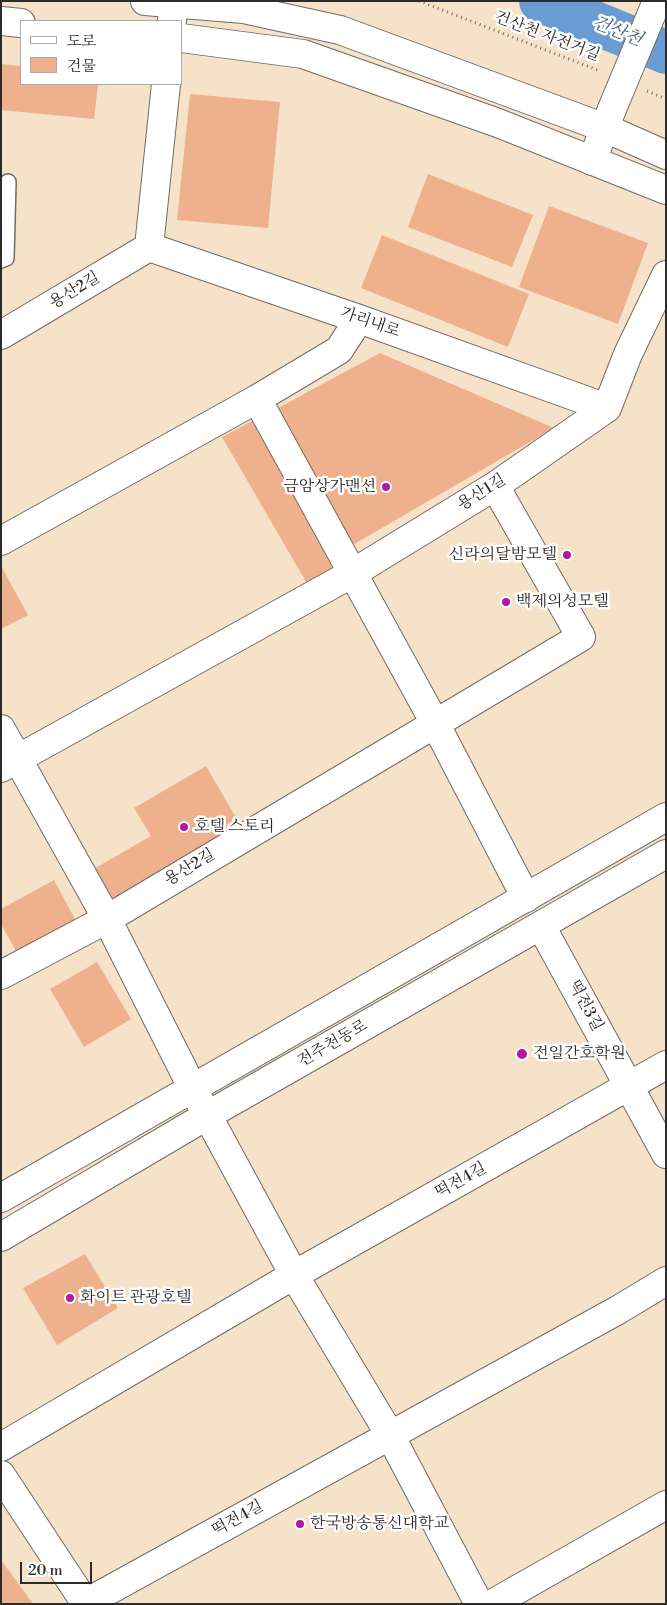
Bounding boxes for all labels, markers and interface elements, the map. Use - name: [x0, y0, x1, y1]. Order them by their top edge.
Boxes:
- street label: 건산천 자전거길: [492, 8, 602, 66]
- water label: 건산천: [589, 12, 645, 52]
- legend: [20, 20, 182, 85]
- text: 도로: [67, 32, 96, 51]
- text: 건물: [67, 57, 96, 76]
- street label: 용산2길: [46, 268, 104, 314]
- street label: 가리내로: [338, 304, 402, 342]
- street label: 용산1길: [454, 471, 510, 515]
- place label: 금암상가맨션: [283, 477, 376, 497]
- marker: 금암상가맨션: [380, 481, 392, 493]
- place label: 신라의달밤모텔: [449, 545, 557, 565]
- marker: 신라의달밤모텔: [561, 549, 573, 561]
- place label: 백제의성모텔: [516, 592, 609, 612]
- marker: 백제의성모텔: [500, 596, 512, 608]
- place label: 호텔 스토리: [194, 817, 275, 837]
- marker: 호텔 스토리: [178, 821, 190, 833]
- street label: 용산2길: [161, 845, 219, 891]
- street label: 떡전3길: [564, 977, 606, 1035]
- street label: 전주천동로: [295, 1016, 371, 1072]
- place label: 전일간호학원: [533, 1044, 626, 1064]
- marker: 전일간호학원: [515, 1047, 529, 1061]
- street label: 떡전4길: [432, 1159, 490, 1203]
- place label: 화이트 관광호텔: [80, 1288, 191, 1308]
- marker: 화이트 관광호텔: [64, 1292, 76, 1304]
- street label: 떡전4길: [209, 1497, 267, 1541]
- place label: 한국방송통신대학교: [310, 1514, 449, 1534]
- marker: 한국방송통신대학교: [294, 1518, 306, 1530]
- scale bar: [22, 1552, 95, 1584]
- text: 20 m: [28, 1561, 63, 1580]

